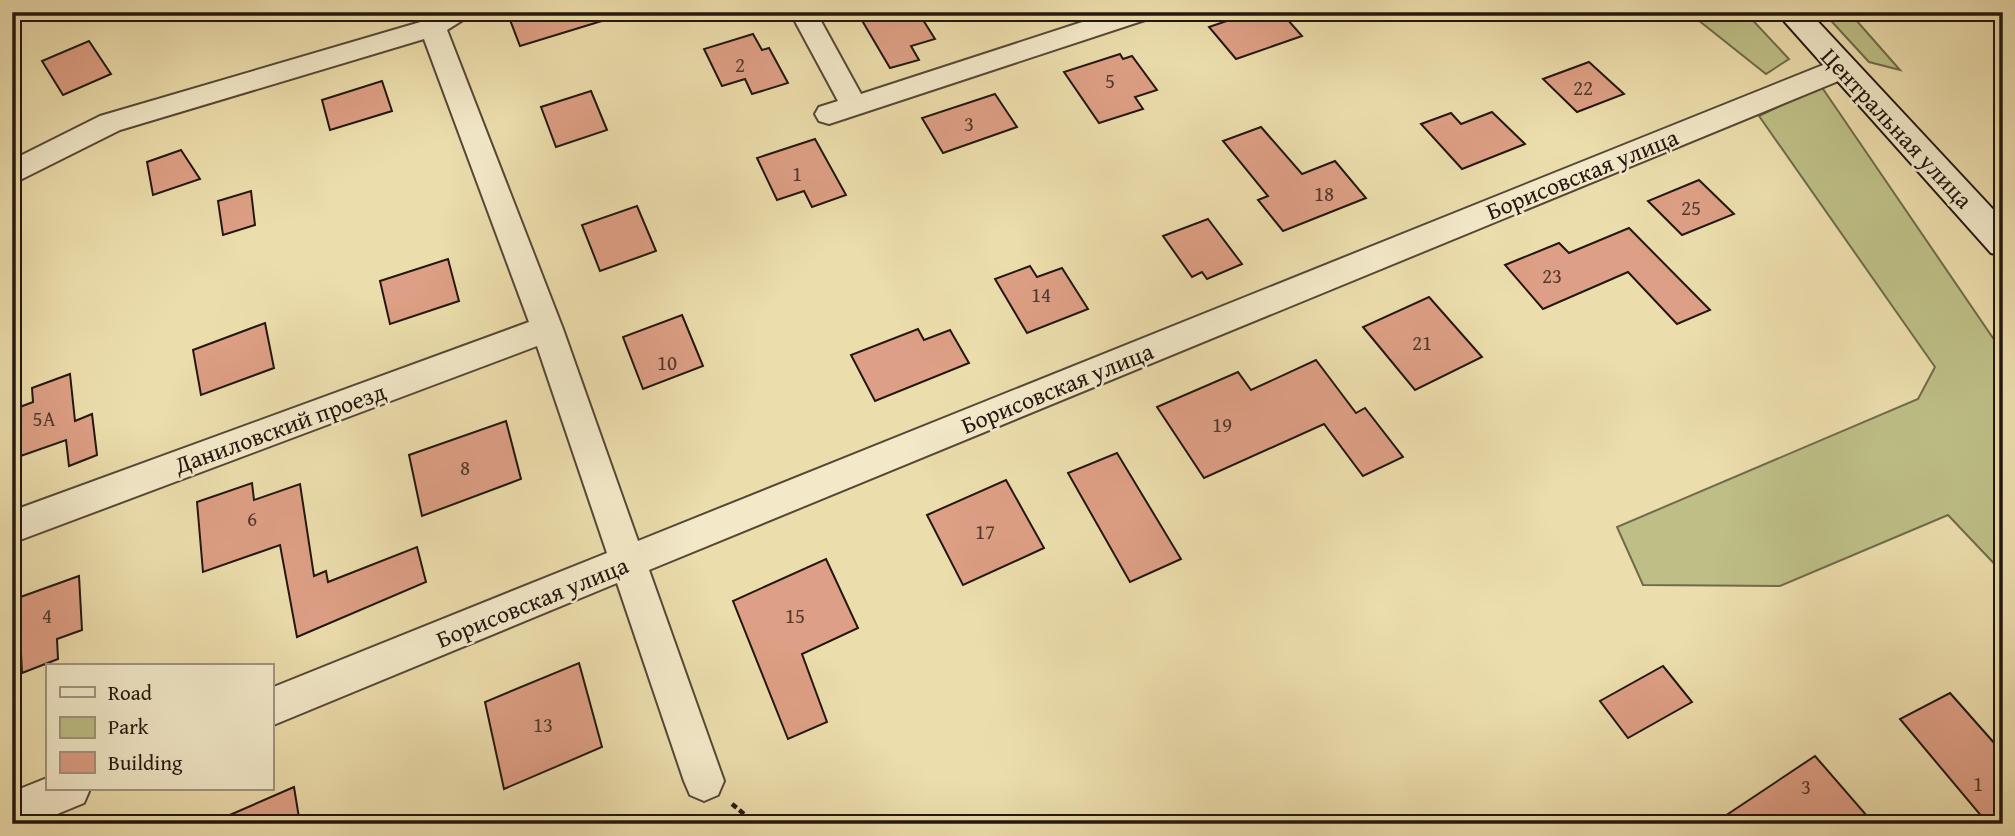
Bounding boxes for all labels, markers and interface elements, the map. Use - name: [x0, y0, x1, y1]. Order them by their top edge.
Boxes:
- street label: Центральная улица: [1813, 40, 1981, 217]
- house number: 2: [735, 49, 745, 80]
- house number: 5: [1105, 65, 1115, 96]
- house number: 22: [1573, 72, 1593, 103]
- house number: 3: [964, 108, 974, 139]
- street label: Борисовская улица: [1481, 119, 1684, 229]
- house number: 1: [792, 158, 802, 189]
- house number: 18: [1314, 178, 1334, 209]
- house number: 25: [1681, 192, 1701, 223]
- house number: 23: [1542, 260, 1562, 291]
- house number: 14: [1031, 279, 1051, 310]
- house number: 21: [1412, 327, 1432, 358]
- street label: Борисовская улица: [956, 333, 1159, 443]
- house number: 10: [657, 347, 677, 378]
- street label: Даниловский проезд: [168, 373, 391, 483]
- house number: 5А: [33, 403, 56, 434]
- house number: 19: [1212, 409, 1232, 440]
- house number: 8: [460, 452, 470, 483]
- house number: 6: [247, 503, 257, 534]
- house number: 17: [975, 516, 995, 547]
- street label: Борисовская улица: [431, 547, 634, 657]
- house number: 4: [42, 600, 52, 631]
- house number: 15: [785, 600, 805, 631]
- legend: [46, 664, 273, 790]
- text: Road: [108, 677, 153, 708]
- house number: 13: [533, 709, 553, 740]
- text: Park: [108, 711, 149, 742]
- text: Building: [108, 747, 183, 778]
- house number: 1: [1973, 768, 1983, 799]
- house number: 3: [1801, 771, 1811, 802]

